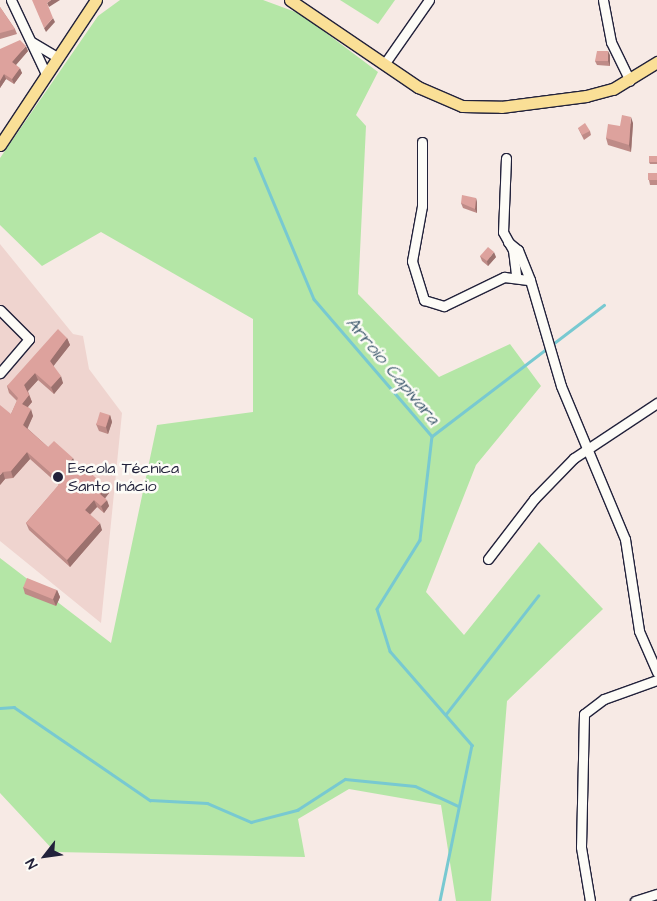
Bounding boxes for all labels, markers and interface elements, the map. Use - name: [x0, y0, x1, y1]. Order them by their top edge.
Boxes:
- water label: Arroio Capivara: [341, 313, 443, 429]
- place label: Escola Técnica Santo Inácio: [68, 458, 179, 496]
- marker: Escola Técnica Santo Inácio: [52, 471, 64, 483]
- north arrow: [20, 831, 70, 881]
- text: N: [21, 855, 43, 872]

